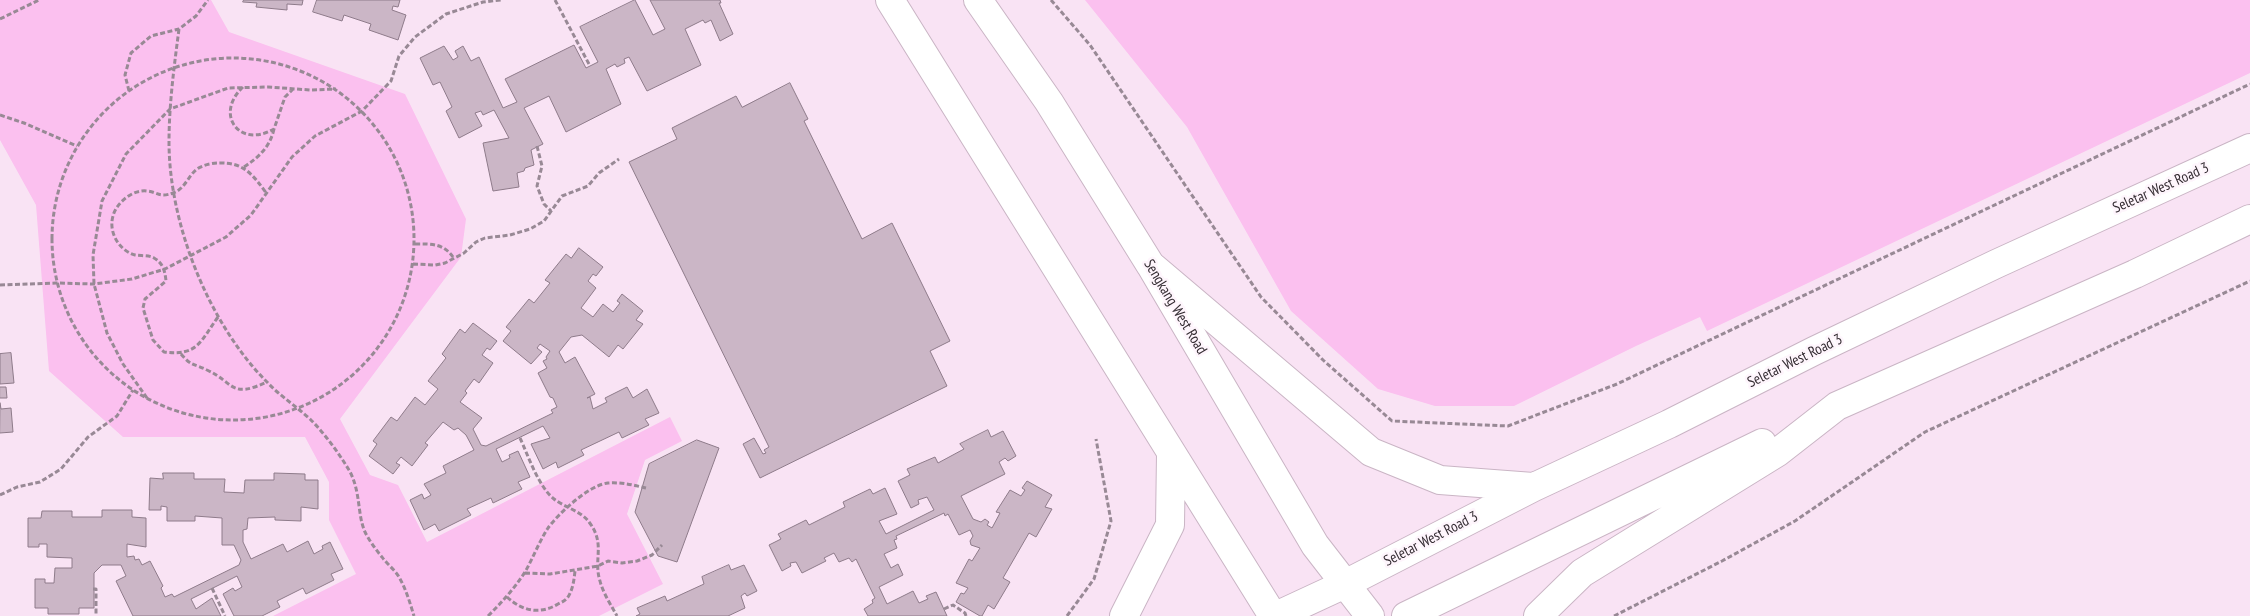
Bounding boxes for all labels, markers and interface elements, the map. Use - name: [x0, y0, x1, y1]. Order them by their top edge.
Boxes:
- street label: Seletar West Road 3: [2110, 159, 2212, 217]
- street label: Sengkang West Road: [1140, 256, 1210, 358]
- street label: Seletar West Road 3: [1745, 330, 1845, 392]
- street label: Seletar West Road 3: [1381, 508, 1481, 570]

